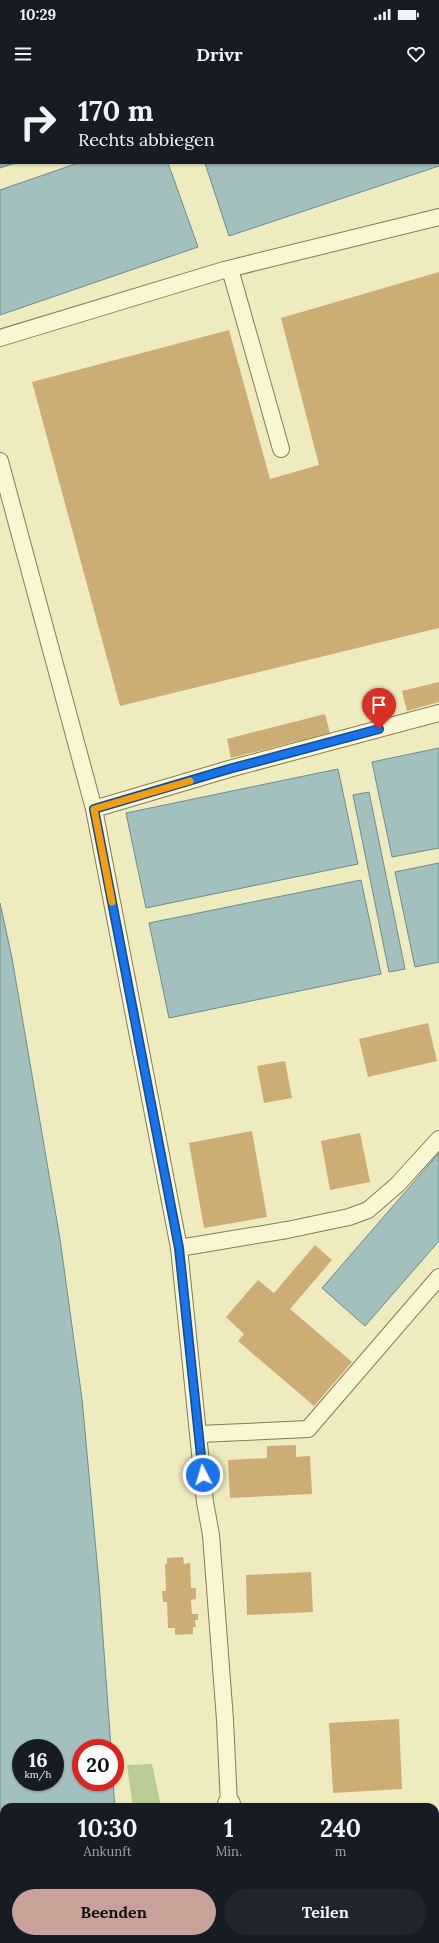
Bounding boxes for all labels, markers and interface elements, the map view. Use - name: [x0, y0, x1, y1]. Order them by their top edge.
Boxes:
- text: 10:29: [20, 5, 56, 24]
- icon: menu: [12, 43, 34, 65]
- text: Drivr: [196, 43, 243, 66]
- icon: heart: [405, 43, 427, 65]
- text: 170 m: [78, 93, 153, 129]
- icon: right: [12, 96, 64, 148]
- text: Rechts abbiegen: [78, 128, 215, 151]
- pin: [362, 688, 396, 729]
- icon: arrive: [368, 694, 390, 716]
- position arrow: [182, 1454, 224, 1496]
- speed limit sign: 20: [72, 1739, 124, 1791]
- text: 16: [28, 1747, 48, 1772]
- text: km/h: [24, 1768, 52, 1781]
- text: 10:30: [78, 1813, 138, 1844]
- text: 1: [224, 1813, 234, 1844]
- text: 240: [320, 1813, 361, 1844]
- text: Ankunft: [84, 1843, 132, 1860]
- text: Min.: [215, 1843, 242, 1860]
- text: m: [335, 1843, 346, 1860]
- button: Beenden: [12, 1889, 216, 1935]
- button: Teilen: [224, 1889, 427, 1935]

